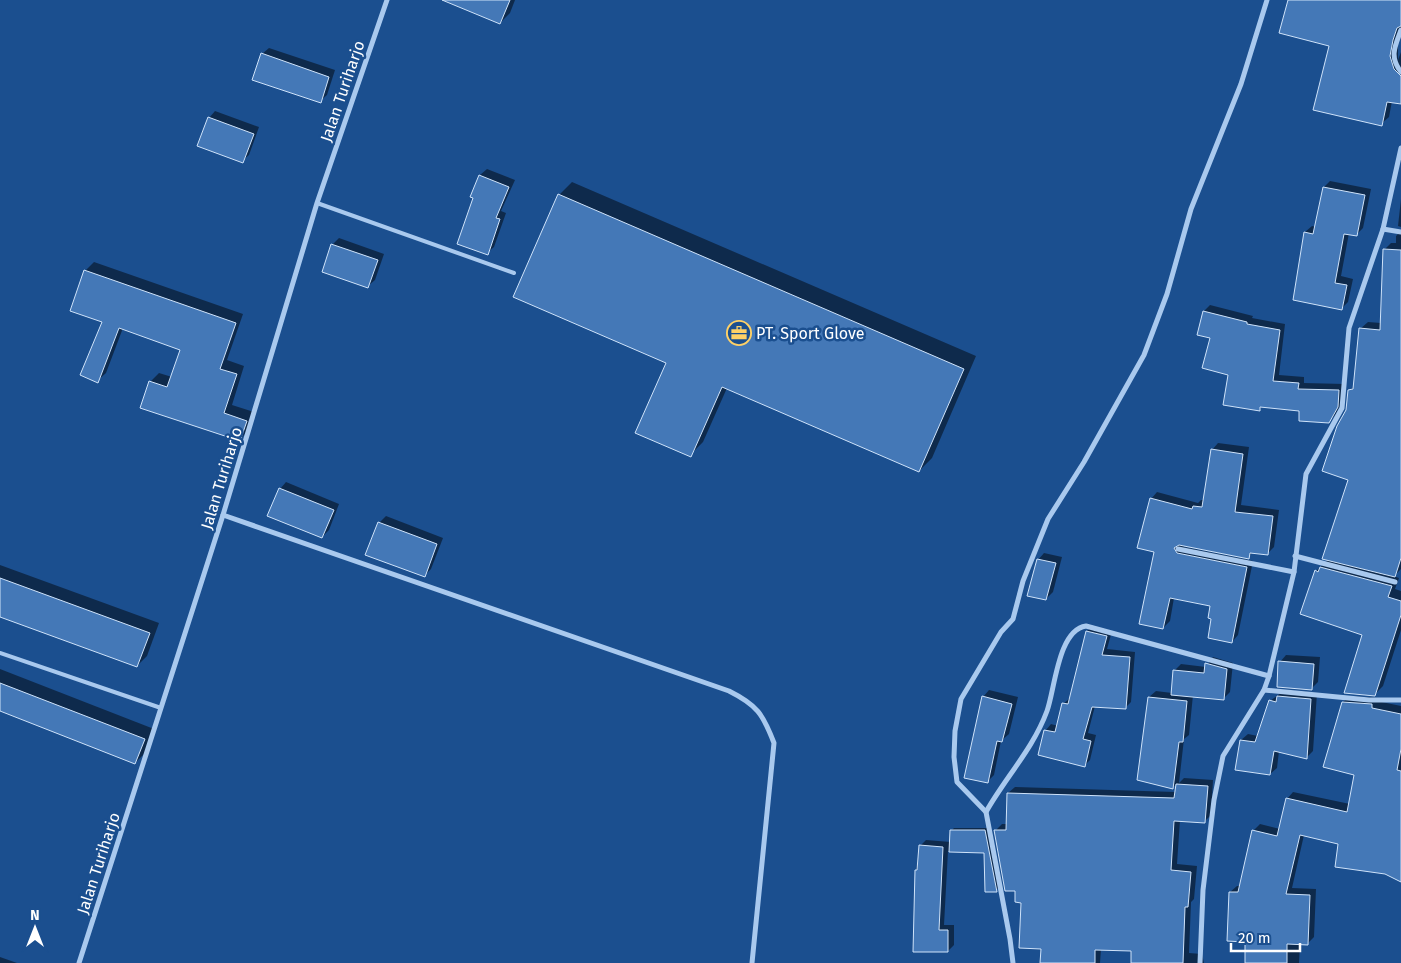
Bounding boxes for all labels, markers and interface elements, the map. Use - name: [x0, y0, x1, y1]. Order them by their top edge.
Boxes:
- street label: Jalan Turiharjo: [316, 38, 369, 144]
- office icon: PT. Sport Glove: [726, 320, 752, 346]
- place label: PT. Sport Glove: [756, 324, 865, 343]
- street label: Jalan Turiharjo: [197, 425, 246, 532]
- street label: Jalan Turiharjo: [73, 810, 124, 916]
- north arrow: [10, 903, 60, 953]
- text: N: [30, 907, 40, 924]
- scale bar: [1231, 920, 1300, 952]
- text: 20 m: [1238, 929, 1271, 947]

